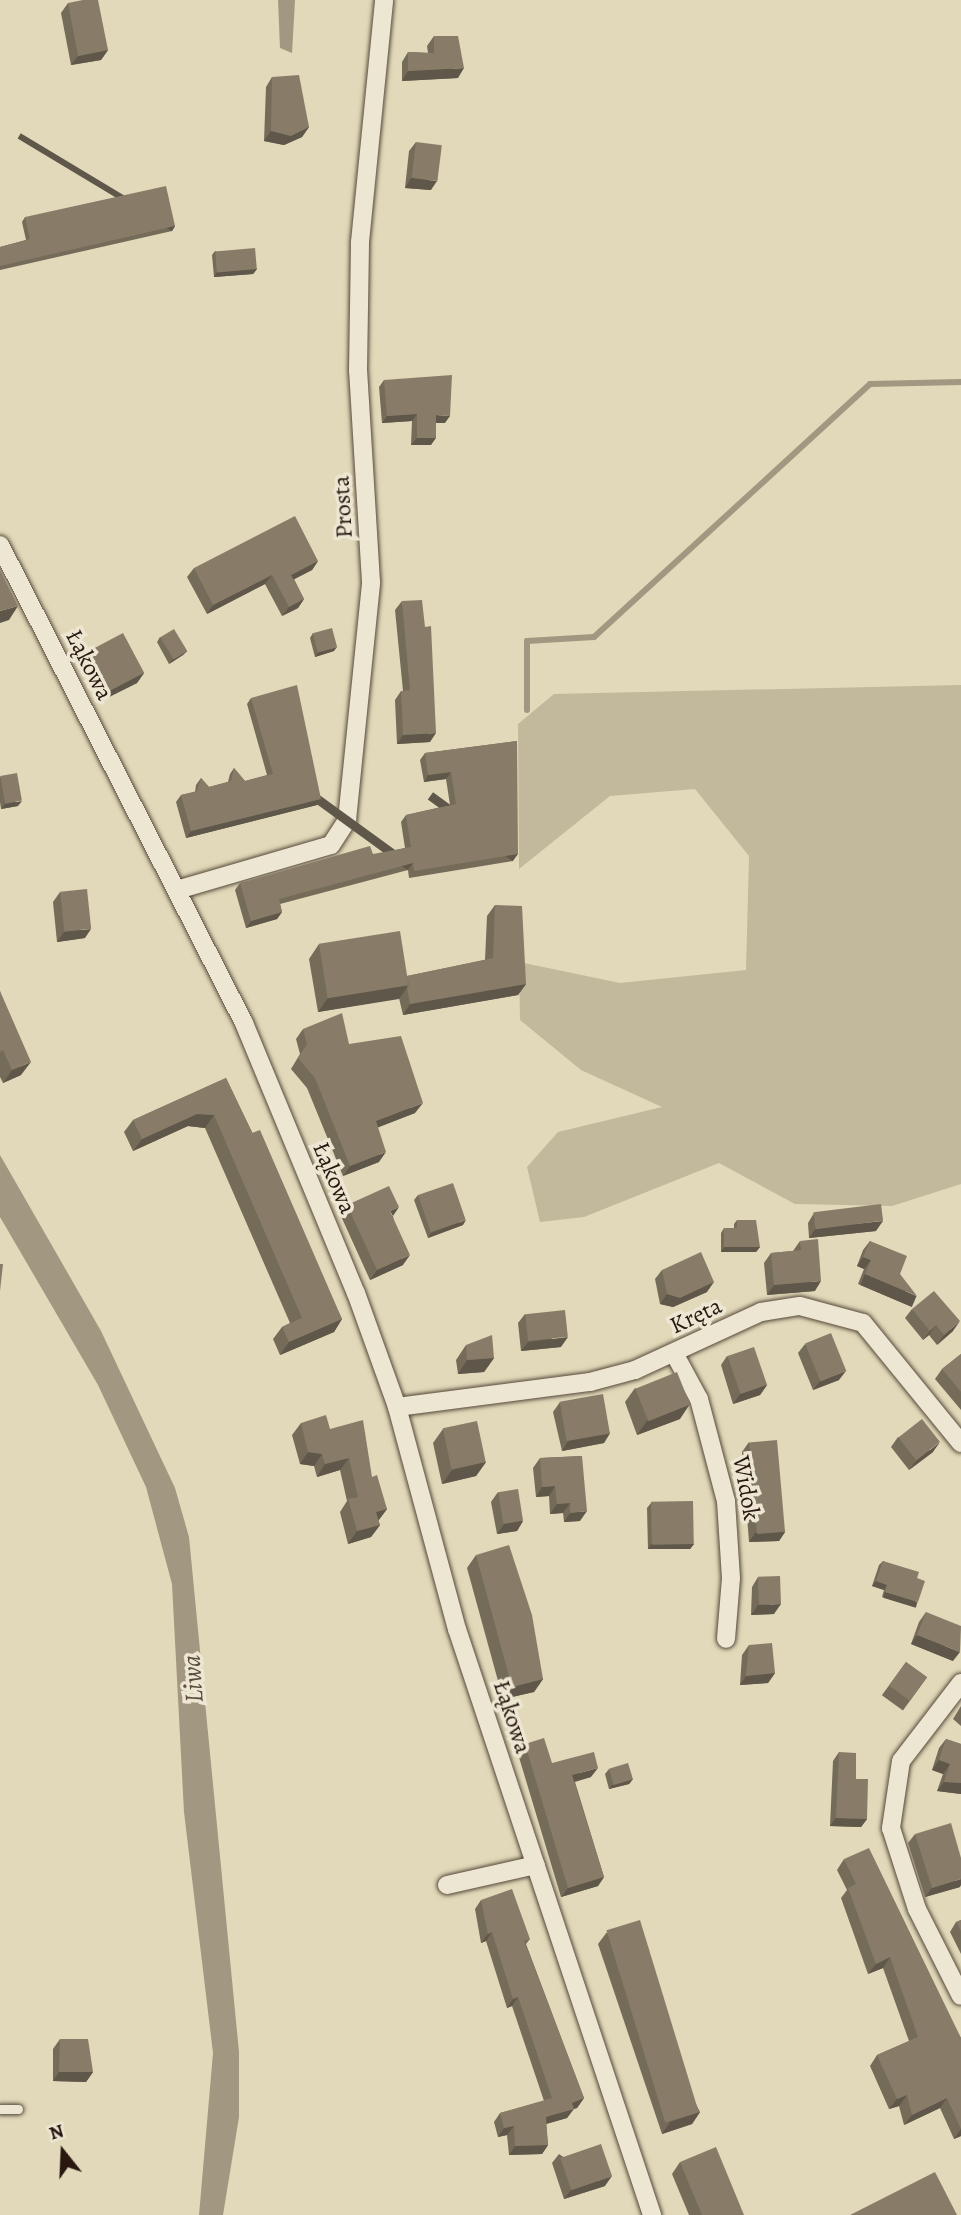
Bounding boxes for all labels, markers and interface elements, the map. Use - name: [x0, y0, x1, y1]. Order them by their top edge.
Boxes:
- street label: Prosta: [327, 475, 359, 539]
- street label: Łąkowa: [59, 625, 119, 705]
- street label: Łąkowa: [306, 1138, 362, 1218]
- street label: Kręta: [665, 1292, 727, 1340]
- street label: Widok: [726, 1454, 766, 1522]
- water label: Liwa: [176, 1654, 210, 1704]
- street label: Łąkowa: [487, 1677, 537, 1757]
- north arrow: [28, 2117, 98, 2187]
- text: N: [46, 2118, 67, 2147]

